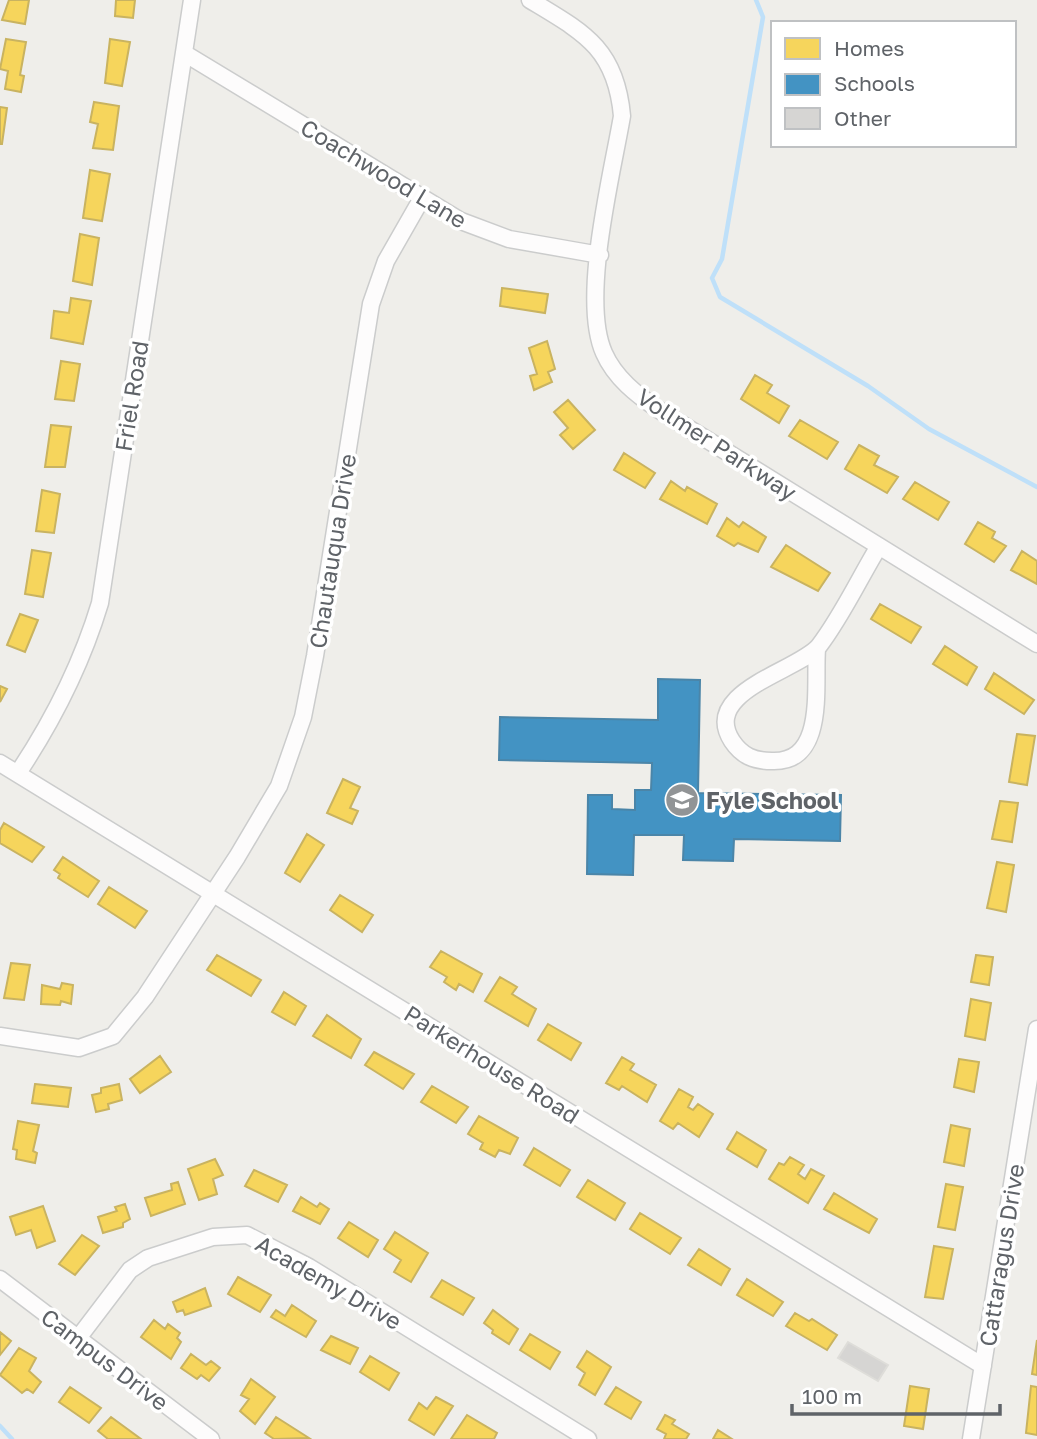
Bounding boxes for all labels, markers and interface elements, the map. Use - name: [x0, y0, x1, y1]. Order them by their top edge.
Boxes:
- legend: [771, 21, 1016, 147]
- text: Homes: [834, 35, 904, 61]
- text: Schools: [834, 70, 915, 96]
- text: Other: [834, 105, 891, 131]
- street label: Coachwood Lane: [296, 112, 472, 234]
- street label: Friel Road: [108, 339, 154, 453]
- street label: Vollmer Parkway: [632, 382, 802, 506]
- street label: Chautauqua Drive: [303, 452, 361, 650]
- school or university icon: Fyle School: [663, 781, 701, 819]
- place label: Fyle School: [706, 786, 839, 814]
- street label: Parkerhouse Road: [399, 999, 585, 1129]
- street label: Cattaragus Drive: [973, 1162, 1029, 1348]
- street label: Academy Drive: [251, 1229, 407, 1335]
- street label: Campus Drive: [36, 1302, 174, 1416]
- scale bar: [792, 1372, 1000, 1416]
- text: 100 m: [802, 1383, 862, 1409]

